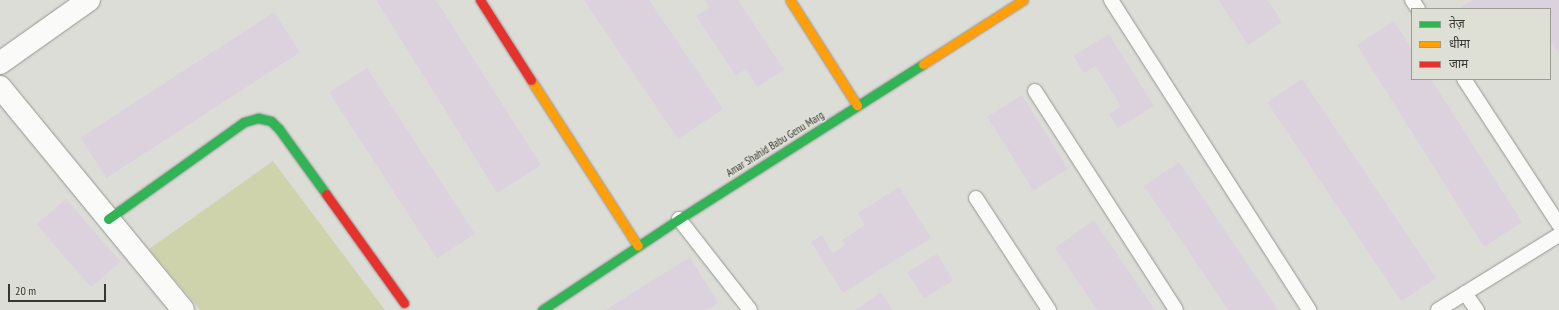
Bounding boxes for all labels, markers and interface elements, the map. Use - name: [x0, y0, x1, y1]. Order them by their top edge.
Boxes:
- legend: [1411, 8, 1551, 80]
- text: तेज़: [1449, 16, 1465, 31]
- text: धीमा: [1449, 36, 1470, 51]
- text: जाम: [1449, 56, 1468, 71]
- street label: Amar Shahid Babu Genu Marg: [724, 108, 826, 180]
- scale bar: [10, 276, 108, 302]
- text: 20 m: [15, 283, 36, 298]

